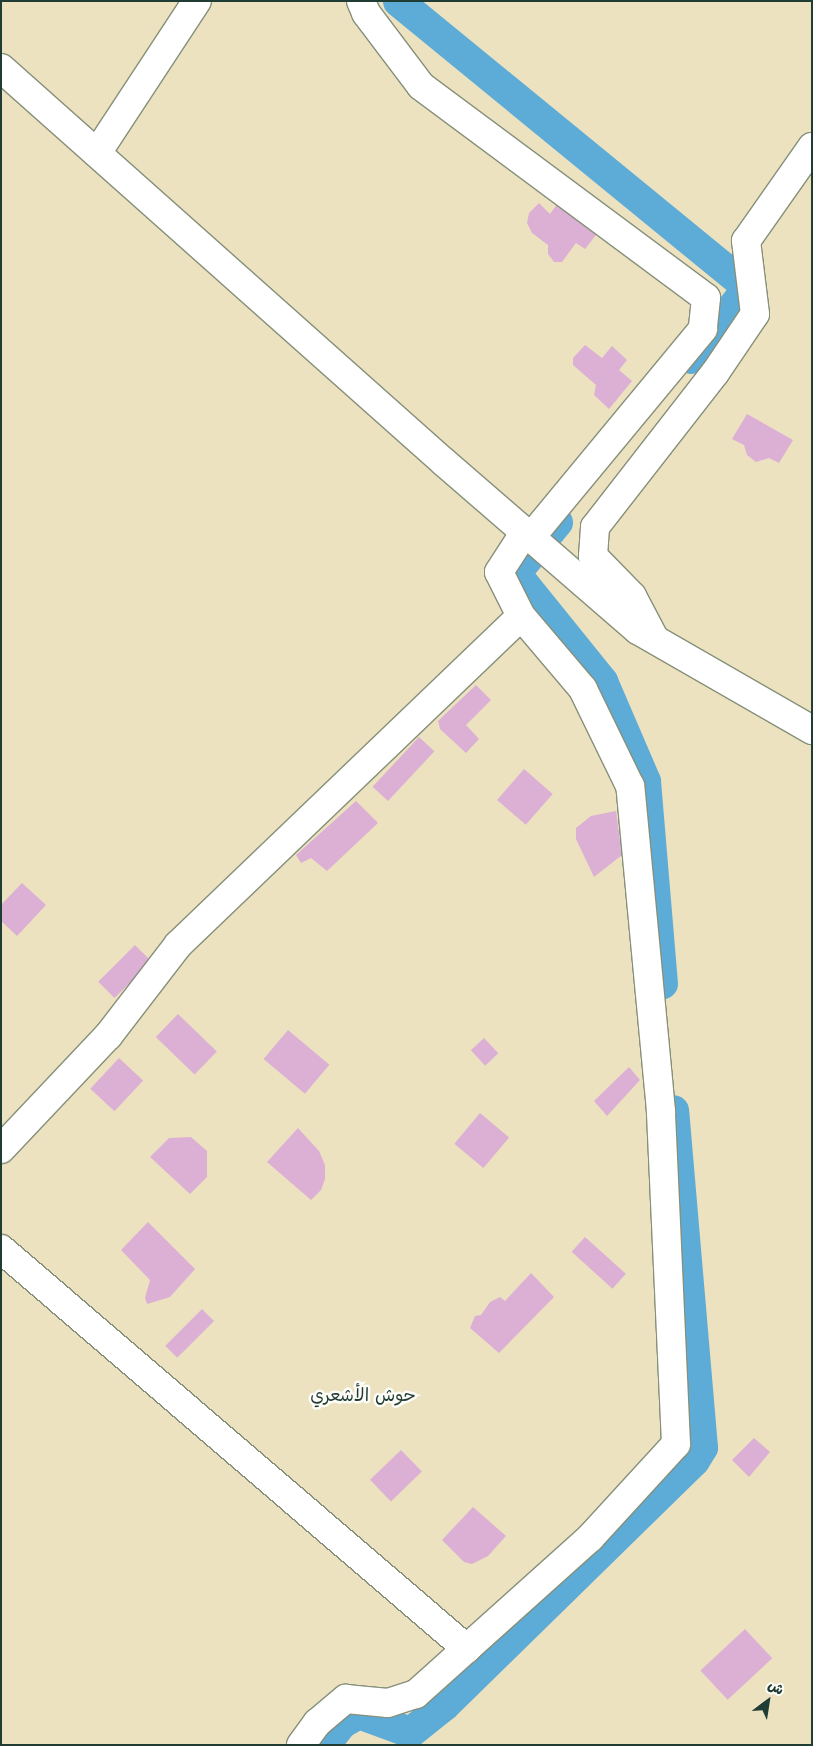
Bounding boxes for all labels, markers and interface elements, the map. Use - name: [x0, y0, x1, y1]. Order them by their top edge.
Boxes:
- district label: حوش الأشعري: [310, 1385, 416, 1407]
- north arrow: [743, 1676, 793, 1726]
- text: ش: [765, 1676, 787, 1699]

